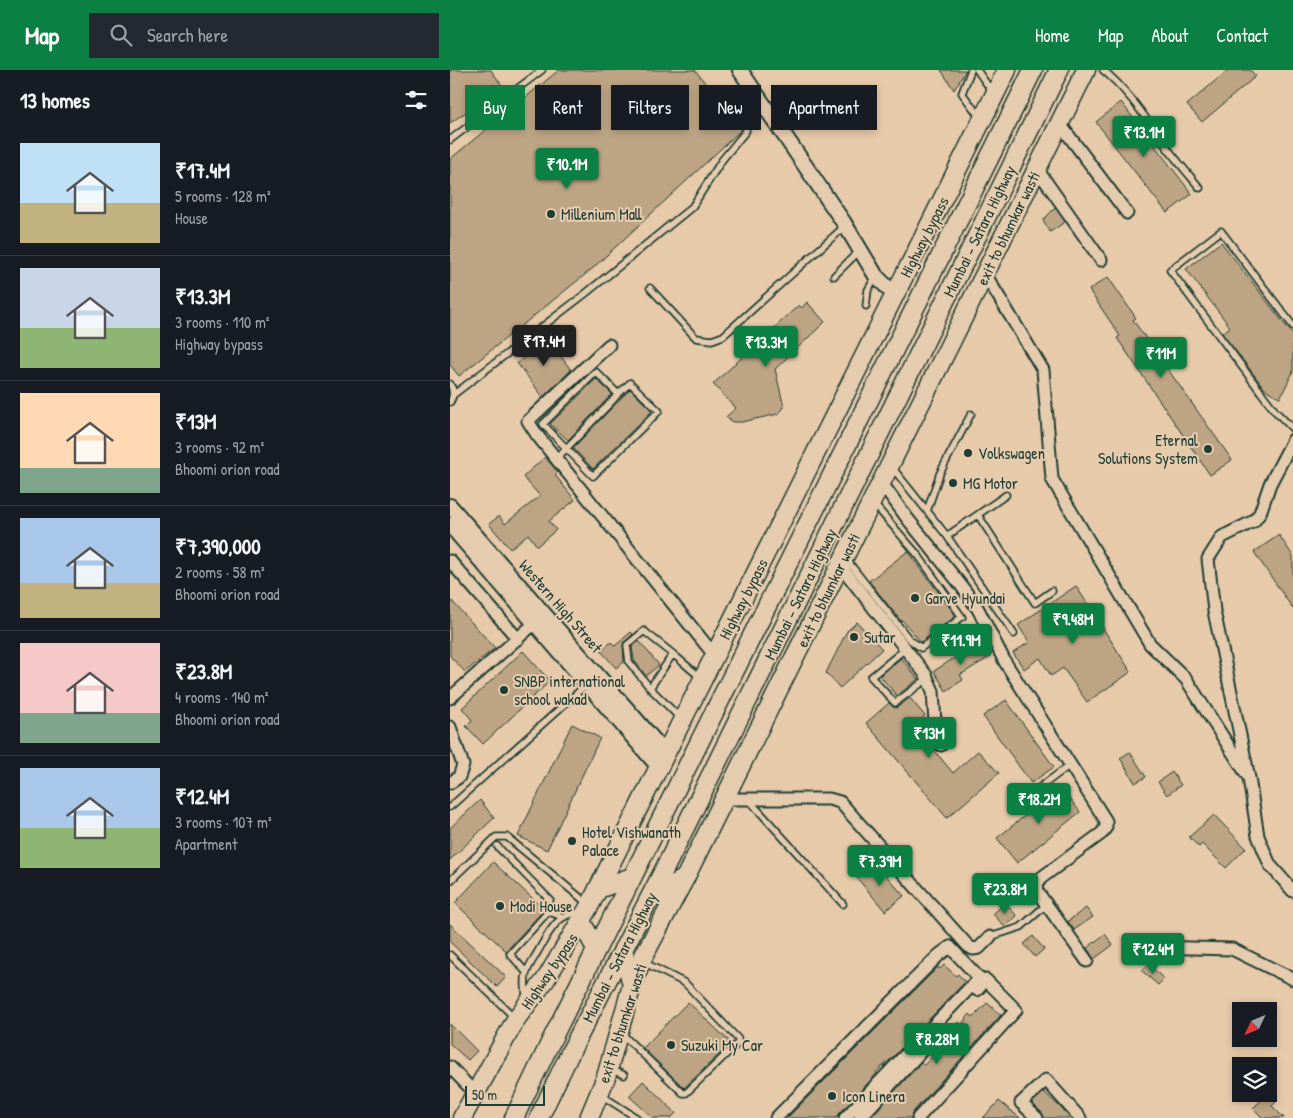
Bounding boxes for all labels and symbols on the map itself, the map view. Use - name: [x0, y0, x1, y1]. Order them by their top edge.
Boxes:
- pin: ₹13.1M: [1103, 116, 1185, 158]
- pin: ₹10.1M: [526, 148, 608, 190]
- street label: Mumbai - Satara Highway: [938, 161, 1021, 301]
- street label: exit to bhumkar wasti: [971, 167, 1045, 289]
- street label: Highway bypass: [894, 193, 954, 281]
- place label: Millenium Mall: [561, 203, 642, 225]
- marker: Millenium Mall: [545, 208, 557, 220]
- pin: ₹17.4M: [503, 324, 585, 367]
- pin: ₹13.3M: [725, 326, 807, 368]
- pin: ₹11M: [1131, 336, 1191, 379]
- place label: Eternal Solutions System: [1098, 429, 1199, 469]
- place label: Volkswagen: [978, 442, 1045, 464]
- marker: Eternal Solutions System: [1202, 443, 1214, 455]
- marker: Volkswagen: [962, 447, 974, 459]
- place label: MG Motor: [963, 472, 1018, 494]
- marker: MG Motor: [947, 477, 959, 489]
- street label: Mumbai - Satara Highway: [759, 524, 842, 664]
- street label: exit to bhumkar wasti: [791, 529, 865, 651]
- street label: Western High Street: [514, 555, 608, 658]
- street label: Highway bypass: [713, 555, 773, 643]
- place label: Garve Hyundai: [925, 587, 1006, 609]
- marker: Garve Hyundai: [909, 592, 921, 604]
- pin: ₹9.48M: [1032, 602, 1114, 645]
- pin: ₹11.9M: [920, 624, 1002, 666]
- place label: Sutar: [864, 626, 896, 648]
- marker: Sutar: [848, 631, 860, 643]
- place label: SNBP international school wakad: [514, 670, 626, 710]
- marker: SNBP international school wakad: [498, 684, 510, 696]
- pin: ₹13M: [899, 716, 959, 759]
- pin: ₹18.2M: [998, 782, 1080, 825]
- place label: Hotel Vishwanath Palace: [582, 821, 681, 861]
- marker: Hotel Vishwanath Palace: [566, 835, 578, 847]
- pin: ₹7.39M: [839, 844, 921, 887]
- pin: ₹23.8M: [964, 872, 1046, 915]
- street label: Mumbai - Satara Highway: [577, 888, 662, 1026]
- place label: Modi House: [510, 895, 573, 917]
- marker: Modi House: [494, 900, 506, 912]
- street label: Highway bypass: [515, 928, 583, 1014]
- pin: ₹12.4M: [1112, 932, 1194, 975]
- street label: exit to bhumkar wasti: [592, 961, 652, 1085]
- north arrow: [1232, 1002, 1278, 1048]
- pin: ₹8.28M: [896, 1022, 978, 1065]
- place label: Suzuki My Car: [681, 1034, 763, 1056]
- marker: Suzuki My Car: [665, 1039, 677, 1051]
- scale bar: [465, 1083, 545, 1106]
- place label: Icon Linera: [842, 1085, 905, 1107]
- marker: Icon Linera: [826, 1090, 838, 1102]

